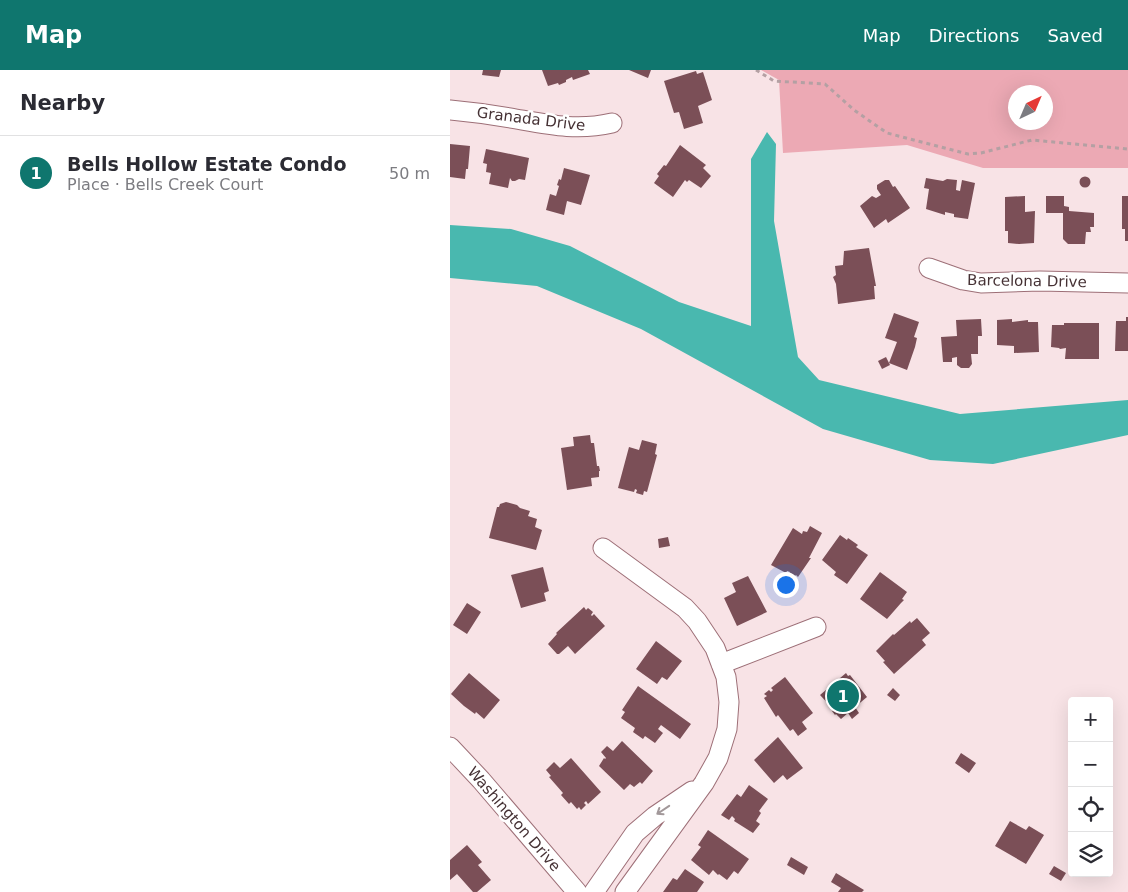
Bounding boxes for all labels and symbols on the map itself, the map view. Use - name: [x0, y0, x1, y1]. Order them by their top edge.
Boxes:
- north arrow: [1008, 85, 1053, 130]
- street label: Granada Drive: [476, 103, 586, 135]
- street label: Barcelona Drive: [967, 271, 1087, 291]
- your location: [773, 572, 799, 598]
- pin: 1: [827, 677, 859, 715]
- street label: Washington Drive: [464, 763, 564, 875]
- one-way arrow: [656, 805, 670, 815]

